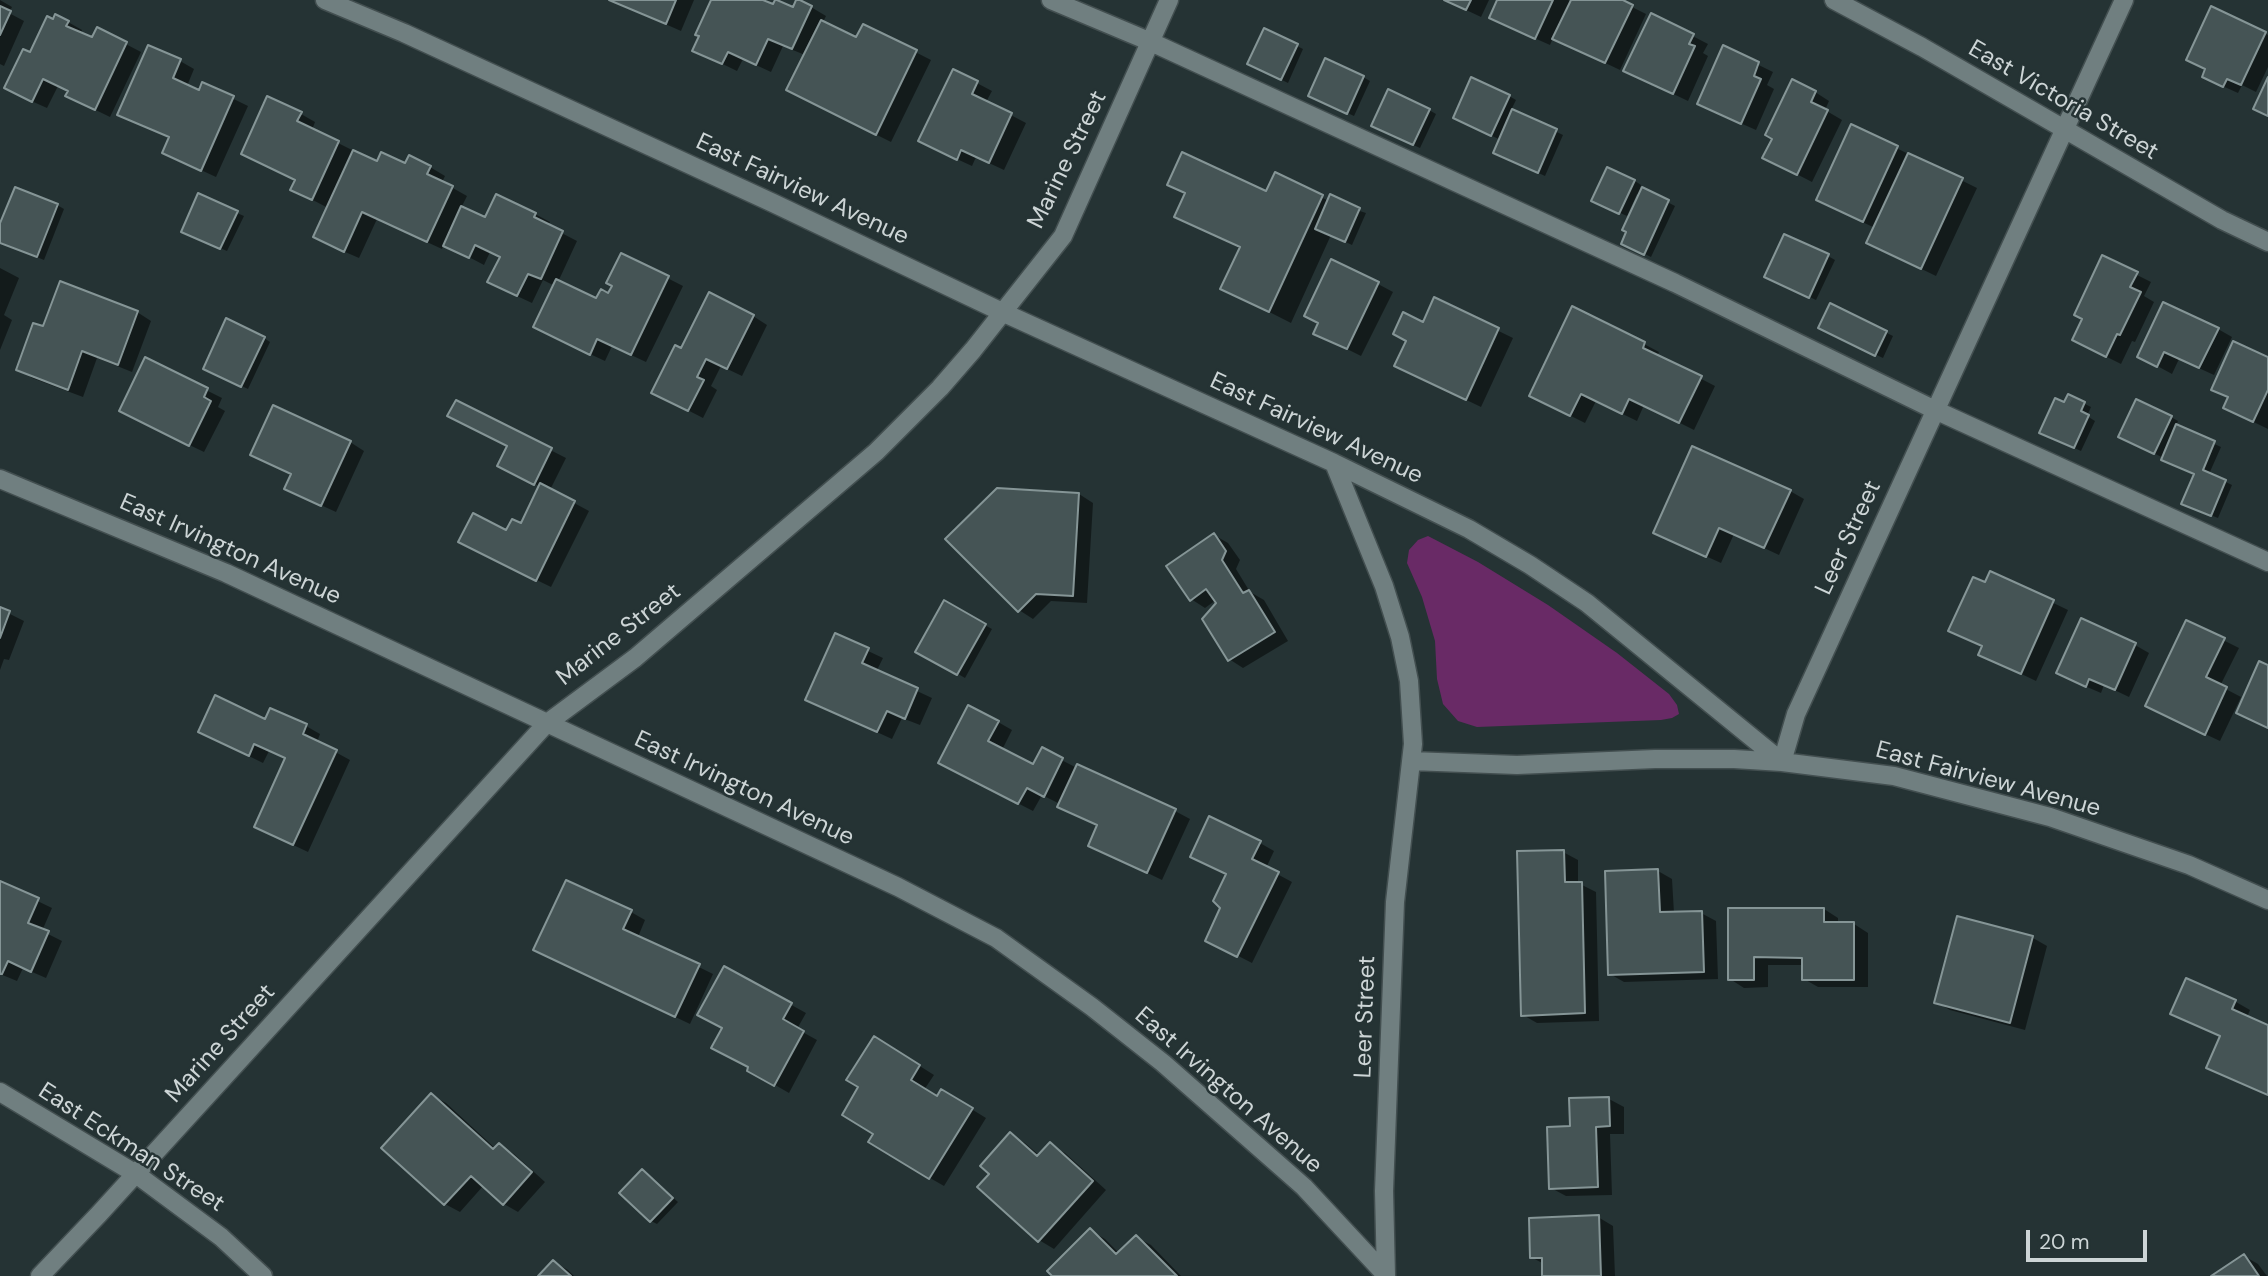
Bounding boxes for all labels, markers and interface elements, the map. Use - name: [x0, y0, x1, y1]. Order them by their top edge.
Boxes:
- street label: East Victoria Street: [1963, 35, 2163, 167]
- street label: Marine Street: [1022, 86, 1114, 234]
- street label: East Fairview Avenue: [691, 128, 913, 252]
- street label: East Fairview Avenue: [1205, 367, 1427, 491]
- street label: Leer Street: [1810, 476, 1888, 600]
- street label: East Irvington Avenue: [115, 488, 345, 612]
- street label: Marine Street: [551, 578, 687, 692]
- street label: East Irvington Avenue: [630, 725, 858, 853]
- street label: East Fairview Avenue: [1872, 736, 2104, 824]
- street label: Leer Street: [1349, 955, 1383, 1079]
- street label: Marine Street: [160, 979, 282, 1109]
- street label: East Irvington Avenue: [1128, 1002, 1328, 1180]
- street label: East Eckman Street: [33, 1077, 229, 1219]
- scale bar: [2030, 1216, 2151, 1260]
- text: 20 m: [2039, 1228, 2090, 1256]

